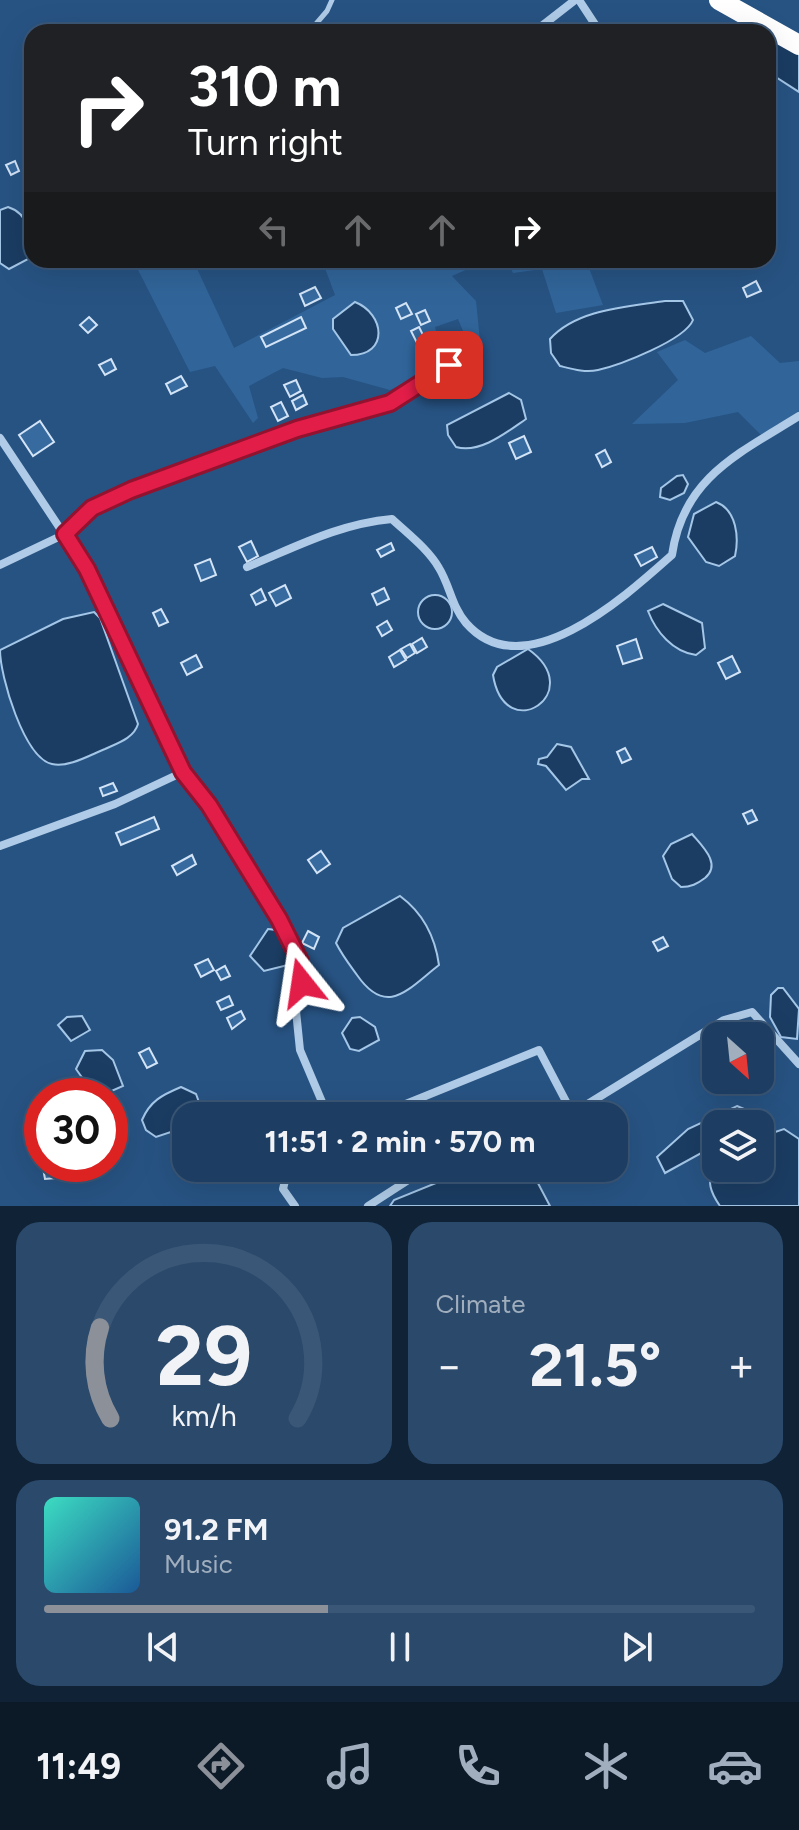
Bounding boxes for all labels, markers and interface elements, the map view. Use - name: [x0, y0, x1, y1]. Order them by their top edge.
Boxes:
- text: 310 m: [188, 53, 341, 120]
- icon: right: [56, 56, 160, 160]
- text: Turn right: [188, 121, 343, 164]
- icon: left: [252, 208, 296, 252]
- icon: ahead: [336, 208, 380, 252]
- icon: ahead: [420, 208, 464, 252]
- icon: right: [504, 208, 548, 252]
- pin: [415, 331, 483, 399]
- icon: arrive: [427, 343, 471, 387]
- position arrow: [260, 941, 344, 1025]
- north arrow: [702, 1022, 774, 1094]
- map controls: [702, 1022, 774, 1182]
- speed limit sign: 30: [24, 1078, 128, 1182]
- button: layers: [702, 1110, 774, 1182]
- text: 11:51 · 2 min · 570 m: [264, 1123, 536, 1160]
- text: Climate: [436, 1288, 525, 1320]
- text: 29: [156, 1306, 252, 1406]
- text: 21.5°: [529, 1329, 661, 1401]
- text: −: [436, 1339, 463, 1392]
- text: +: [728, 1339, 755, 1392]
- text: km/h: [171, 1399, 236, 1433]
- text: 91.2 FM: [164, 1511, 268, 1548]
- text: Music: [164, 1548, 233, 1580]
- icon: previous: [141, 1625, 185, 1669]
- icon: pause: [378, 1625, 422, 1669]
- icon: next: [615, 1625, 659, 1669]
- icon: directions: [193, 1738, 249, 1794]
- icon: music: [322, 1738, 378, 1794]
- icon: phone: [450, 1738, 506, 1794]
- icon: climate: [578, 1738, 634, 1794]
- icon: car: [707, 1738, 763, 1794]
- text: 11:49: [36, 1745, 121, 1788]

